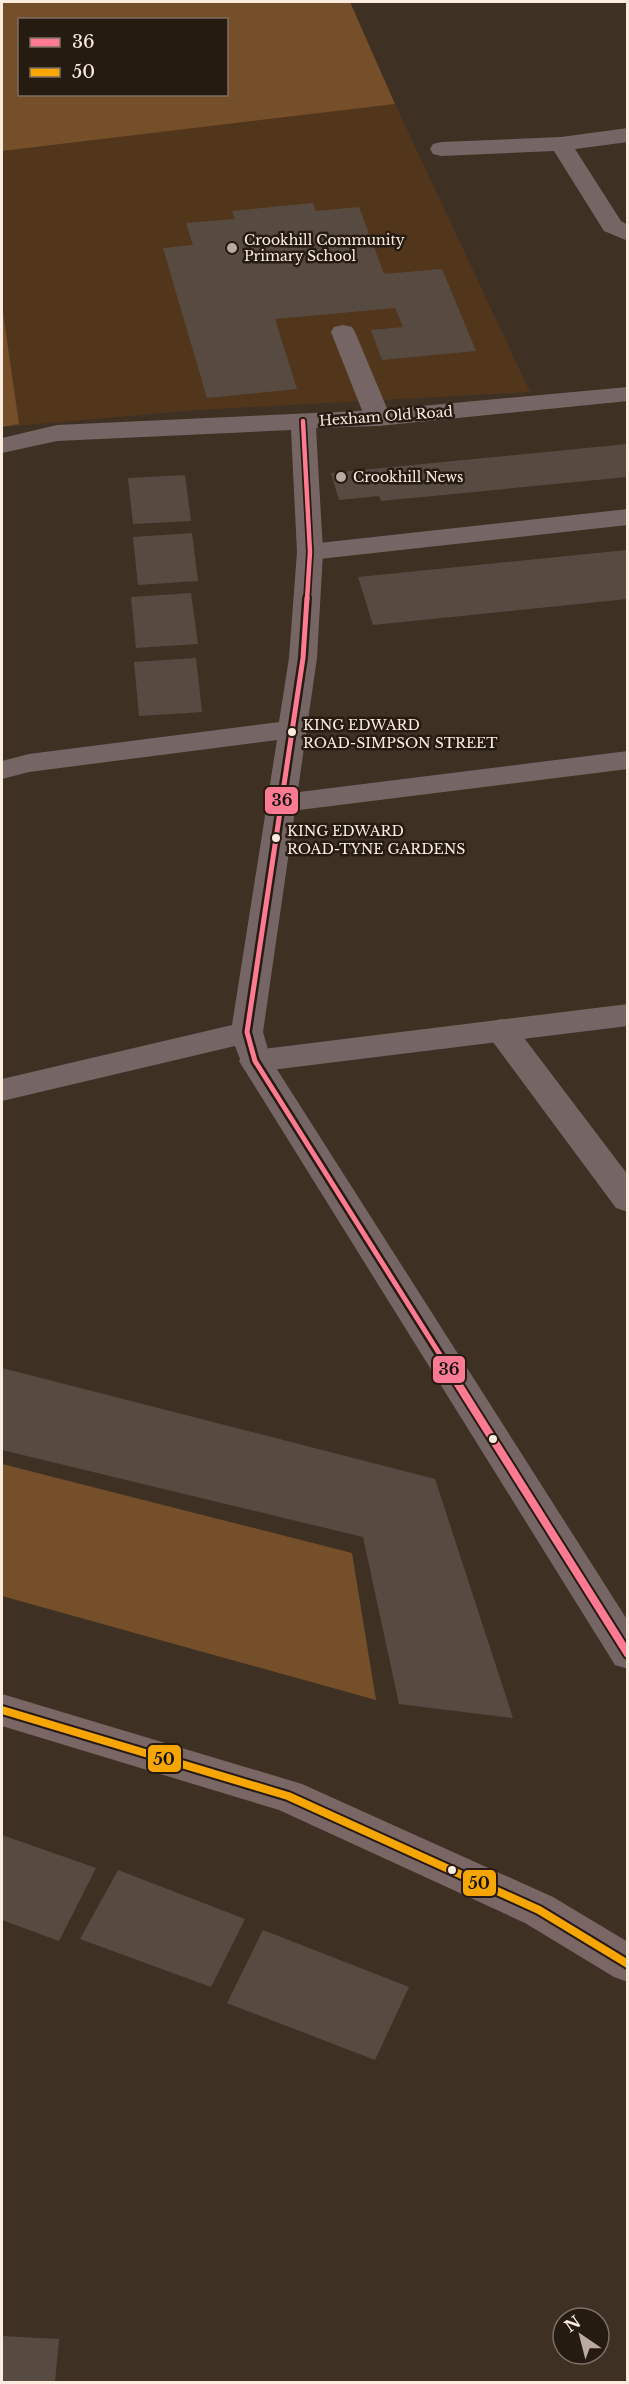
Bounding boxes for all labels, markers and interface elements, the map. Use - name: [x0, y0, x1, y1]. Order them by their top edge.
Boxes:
- legend: [18, 18, 228, 96]
- text: 36: [72, 31, 95, 53]
- text: 50: [72, 61, 95, 83]
- place label: Crookhill Community Primary School: [244, 231, 405, 265]
- marker: Crookhill Community Primary School: [225, 241, 239, 255]
- street label: Hexham Old Road: [319, 402, 454, 430]
- place label: Crookhill News: [353, 468, 463, 486]
- marker: Crookhill News: [334, 470, 348, 484]
- place label: KING EDWARD ROAD-SIMPSON STREET: [303, 716, 498, 752]
- marker: KING EDWARD ROAD-SIMPSON STREET: [286, 726, 298, 738]
- line badge: 36: [264, 786, 299, 815]
- text: 36: [272, 790, 293, 810]
- place label: KING EDWARD ROAD-TYNE GARDENS: [287, 822, 465, 858]
- marker: KING EDWARD ROAD-TYNE GARDENS: [270, 832, 282, 844]
- line badge: 36: [432, 1355, 466, 1384]
- text: 36: [439, 1359, 460, 1379]
- unlabelled marker: [487, 1433, 499, 1445]
- line badge: 50: [147, 1744, 182, 1773]
- text: 50: [153, 1749, 175, 1769]
- unlabelled marker: [446, 1864, 458, 1876]
- line badge: 50: [462, 1869, 497, 1897]
- text: 50: [468, 1873, 490, 1893]
- north arrow: [551, 2306, 611, 2366]
- text: N: [560, 2311, 584, 2336]

